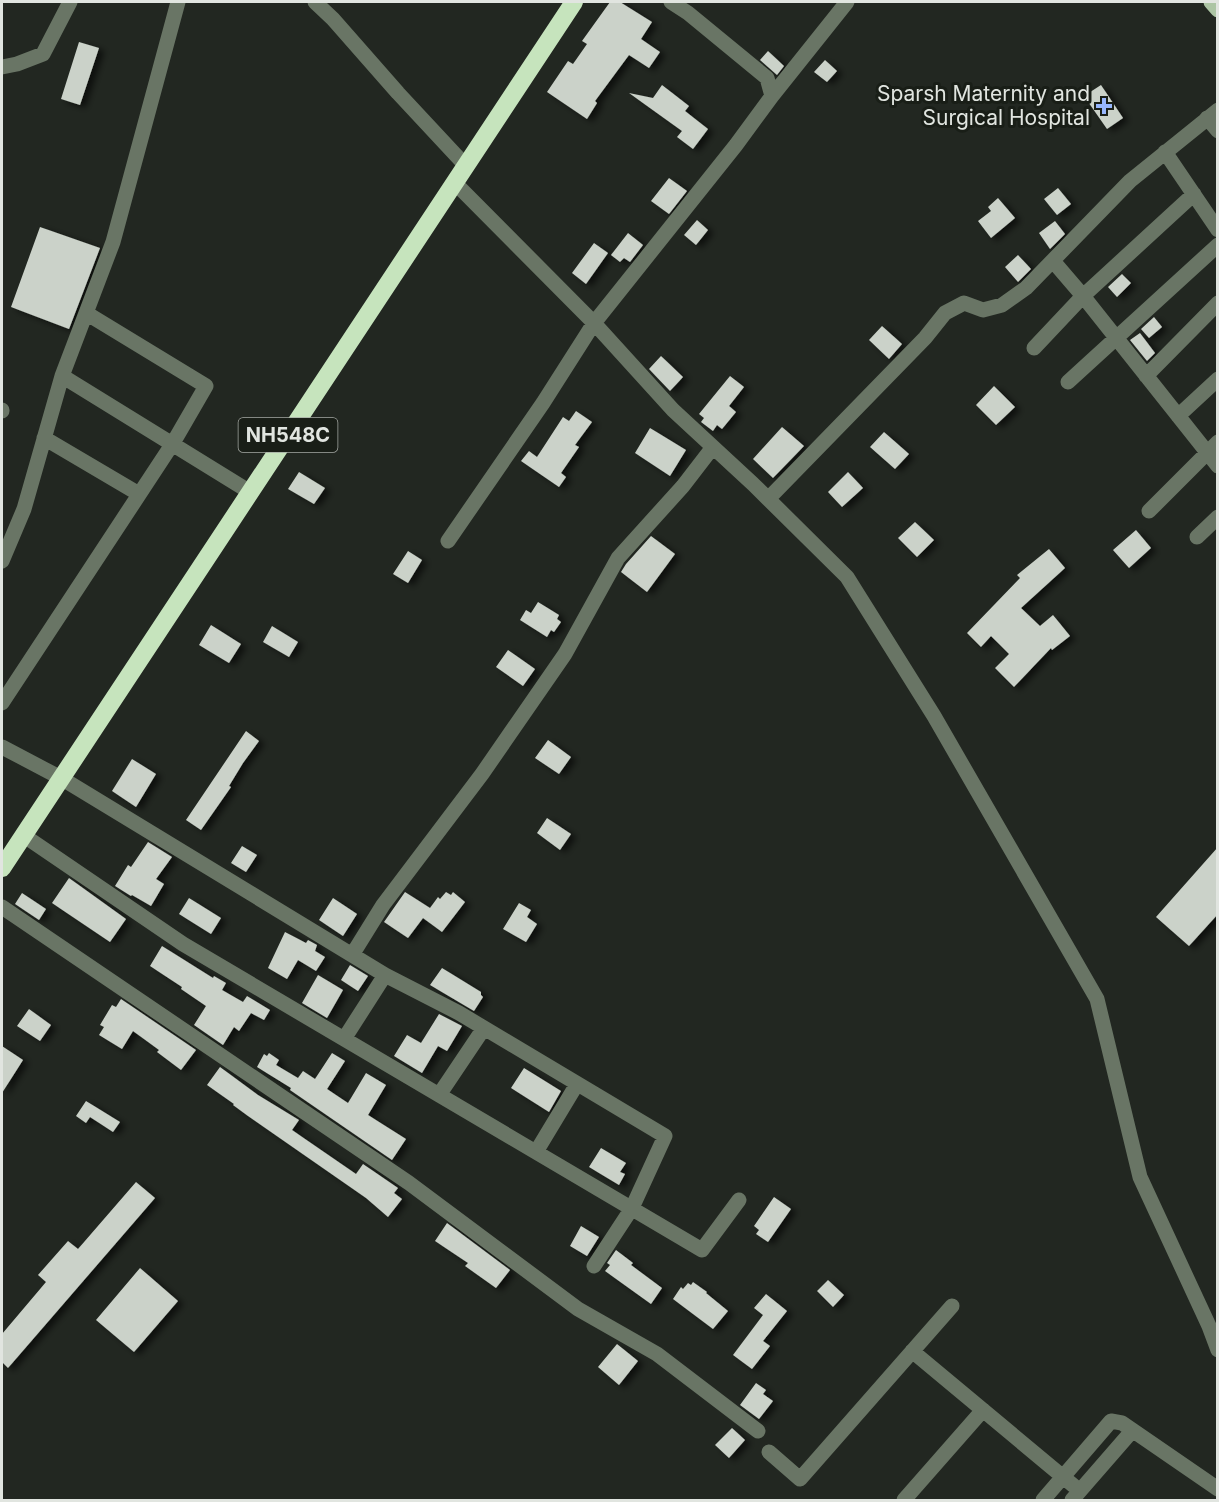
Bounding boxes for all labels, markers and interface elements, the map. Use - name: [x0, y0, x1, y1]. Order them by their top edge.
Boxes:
- place label: Sparsh Maternity and Surgical Hospital: [877, 81, 1090, 130]
- marker: Sparsh Maternity and Surgical Hospital: [1095, 97, 1113, 115]
- road number: NH548C: [238, 418, 338, 452]

